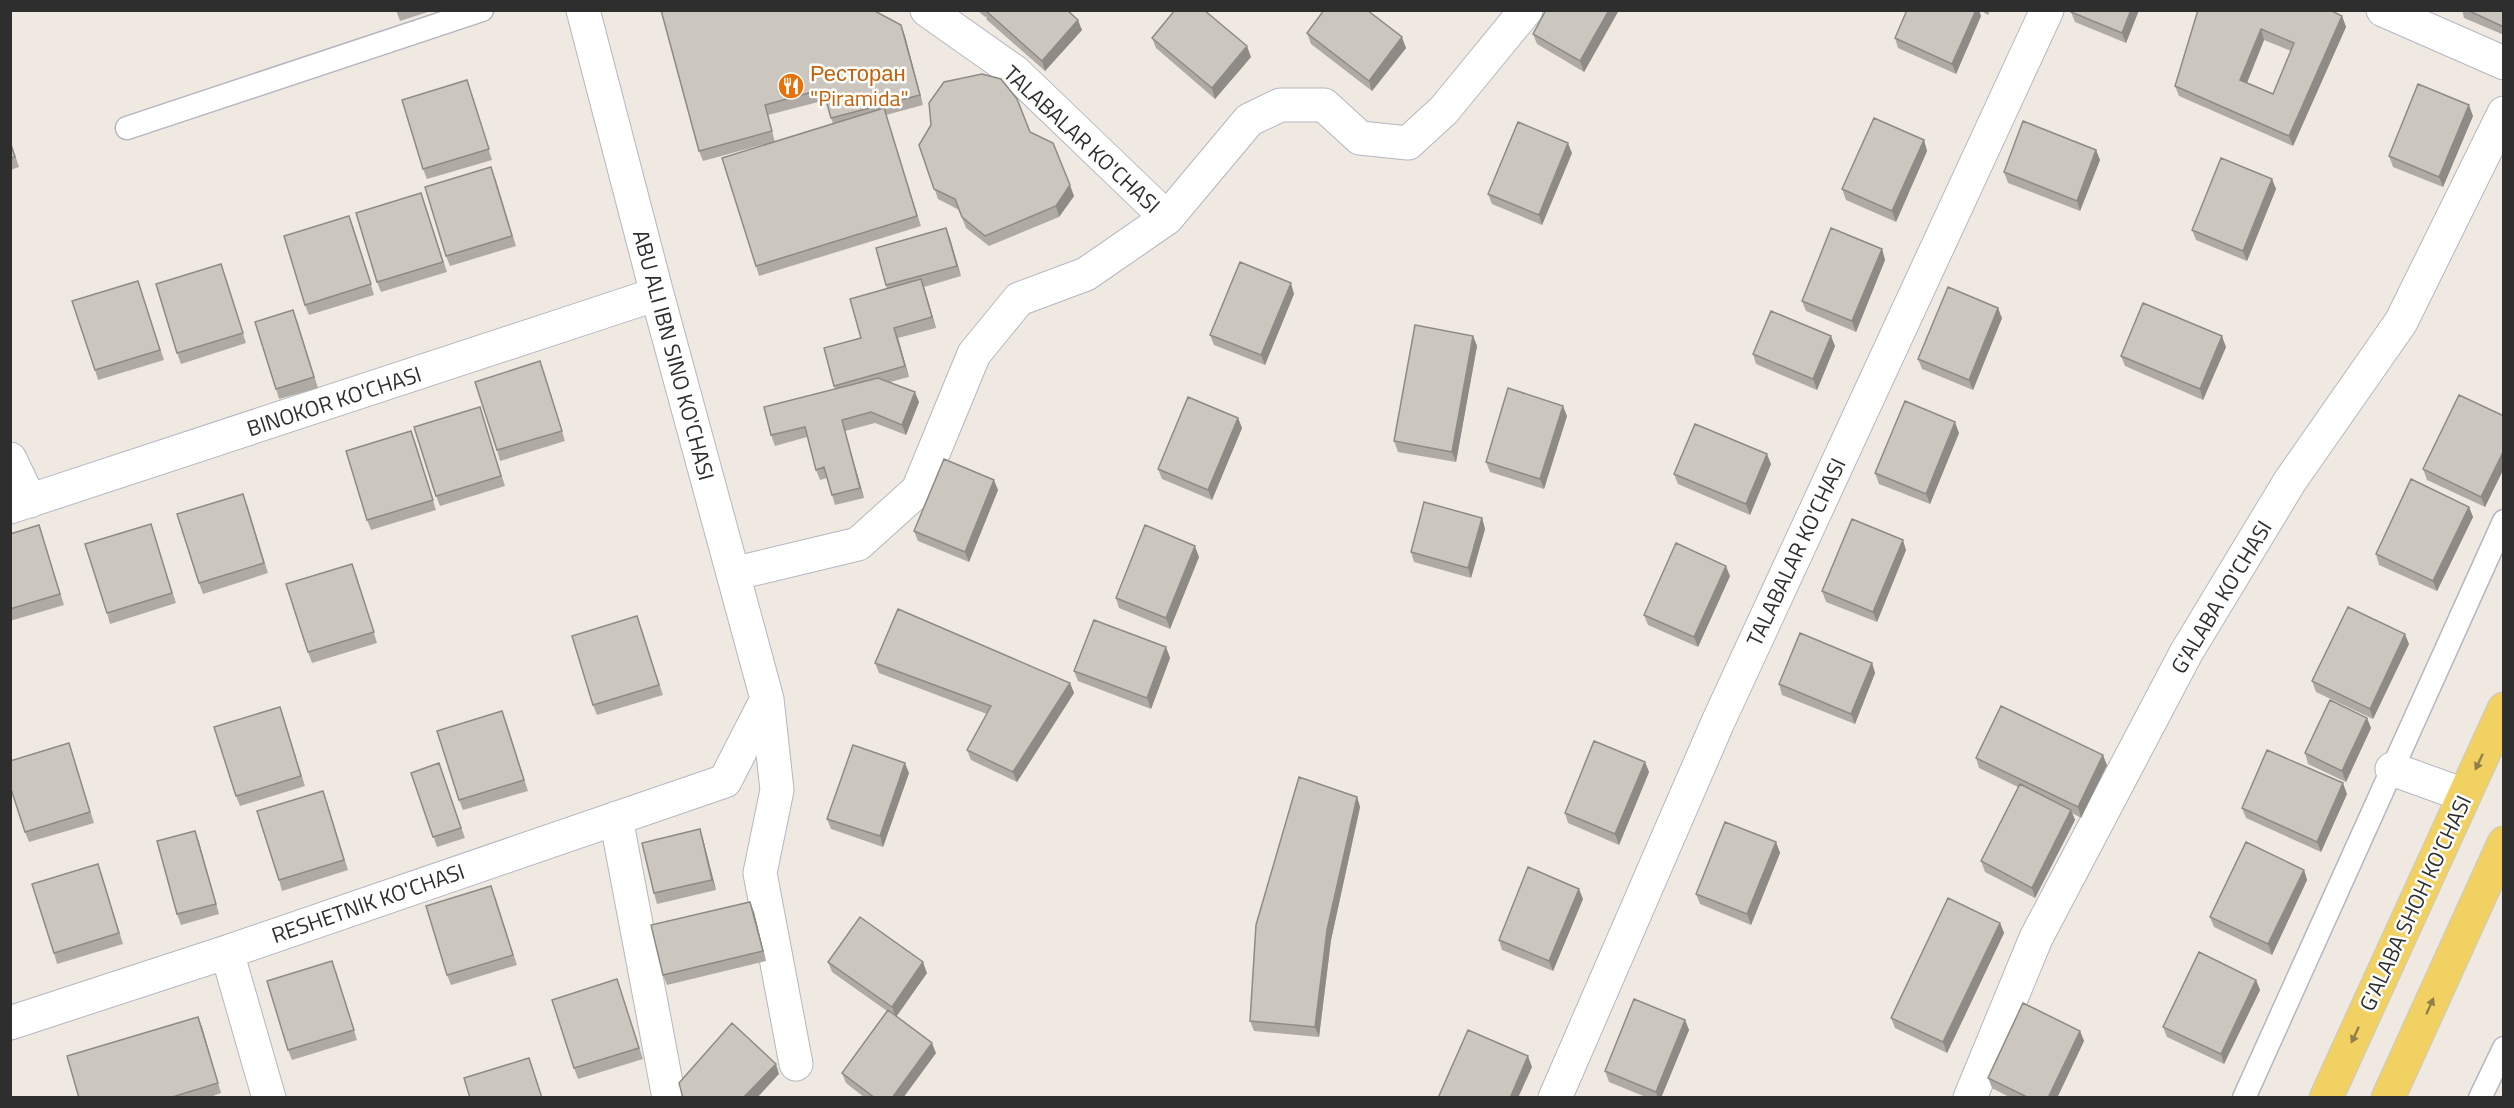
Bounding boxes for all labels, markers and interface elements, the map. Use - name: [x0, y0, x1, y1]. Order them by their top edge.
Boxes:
- place label: Ресторан "Piramida": [810, 56, 909, 115]
- street label: TALABALAR KO'CHASI: [996, 57, 1168, 221]
- restaurant icon: Ресторан "Piramida": [776, 71, 806, 101]
- street label: ABU ALI IBN SINO KO'CHASI: [624, 226, 724, 484]
- street label: BINOKOR KO'CHASI: [242, 357, 426, 445]
- street label: TALABALAR KO'CHASI: [1737, 452, 1855, 652]
- street label: G'ALABA KO'CHASI: [2162, 514, 2280, 680]
- one-way arrow: [2475, 753, 2484, 770]
- street label: G'ALABA SHOH KO'CHASI: [2350, 790, 2480, 1016]
- street label: RESHETNIK KO'CHASI: [267, 854, 469, 952]
- one-way arrow: [2426, 997, 2435, 1015]
- one-way arrow: [2350, 1026, 2359, 1043]

